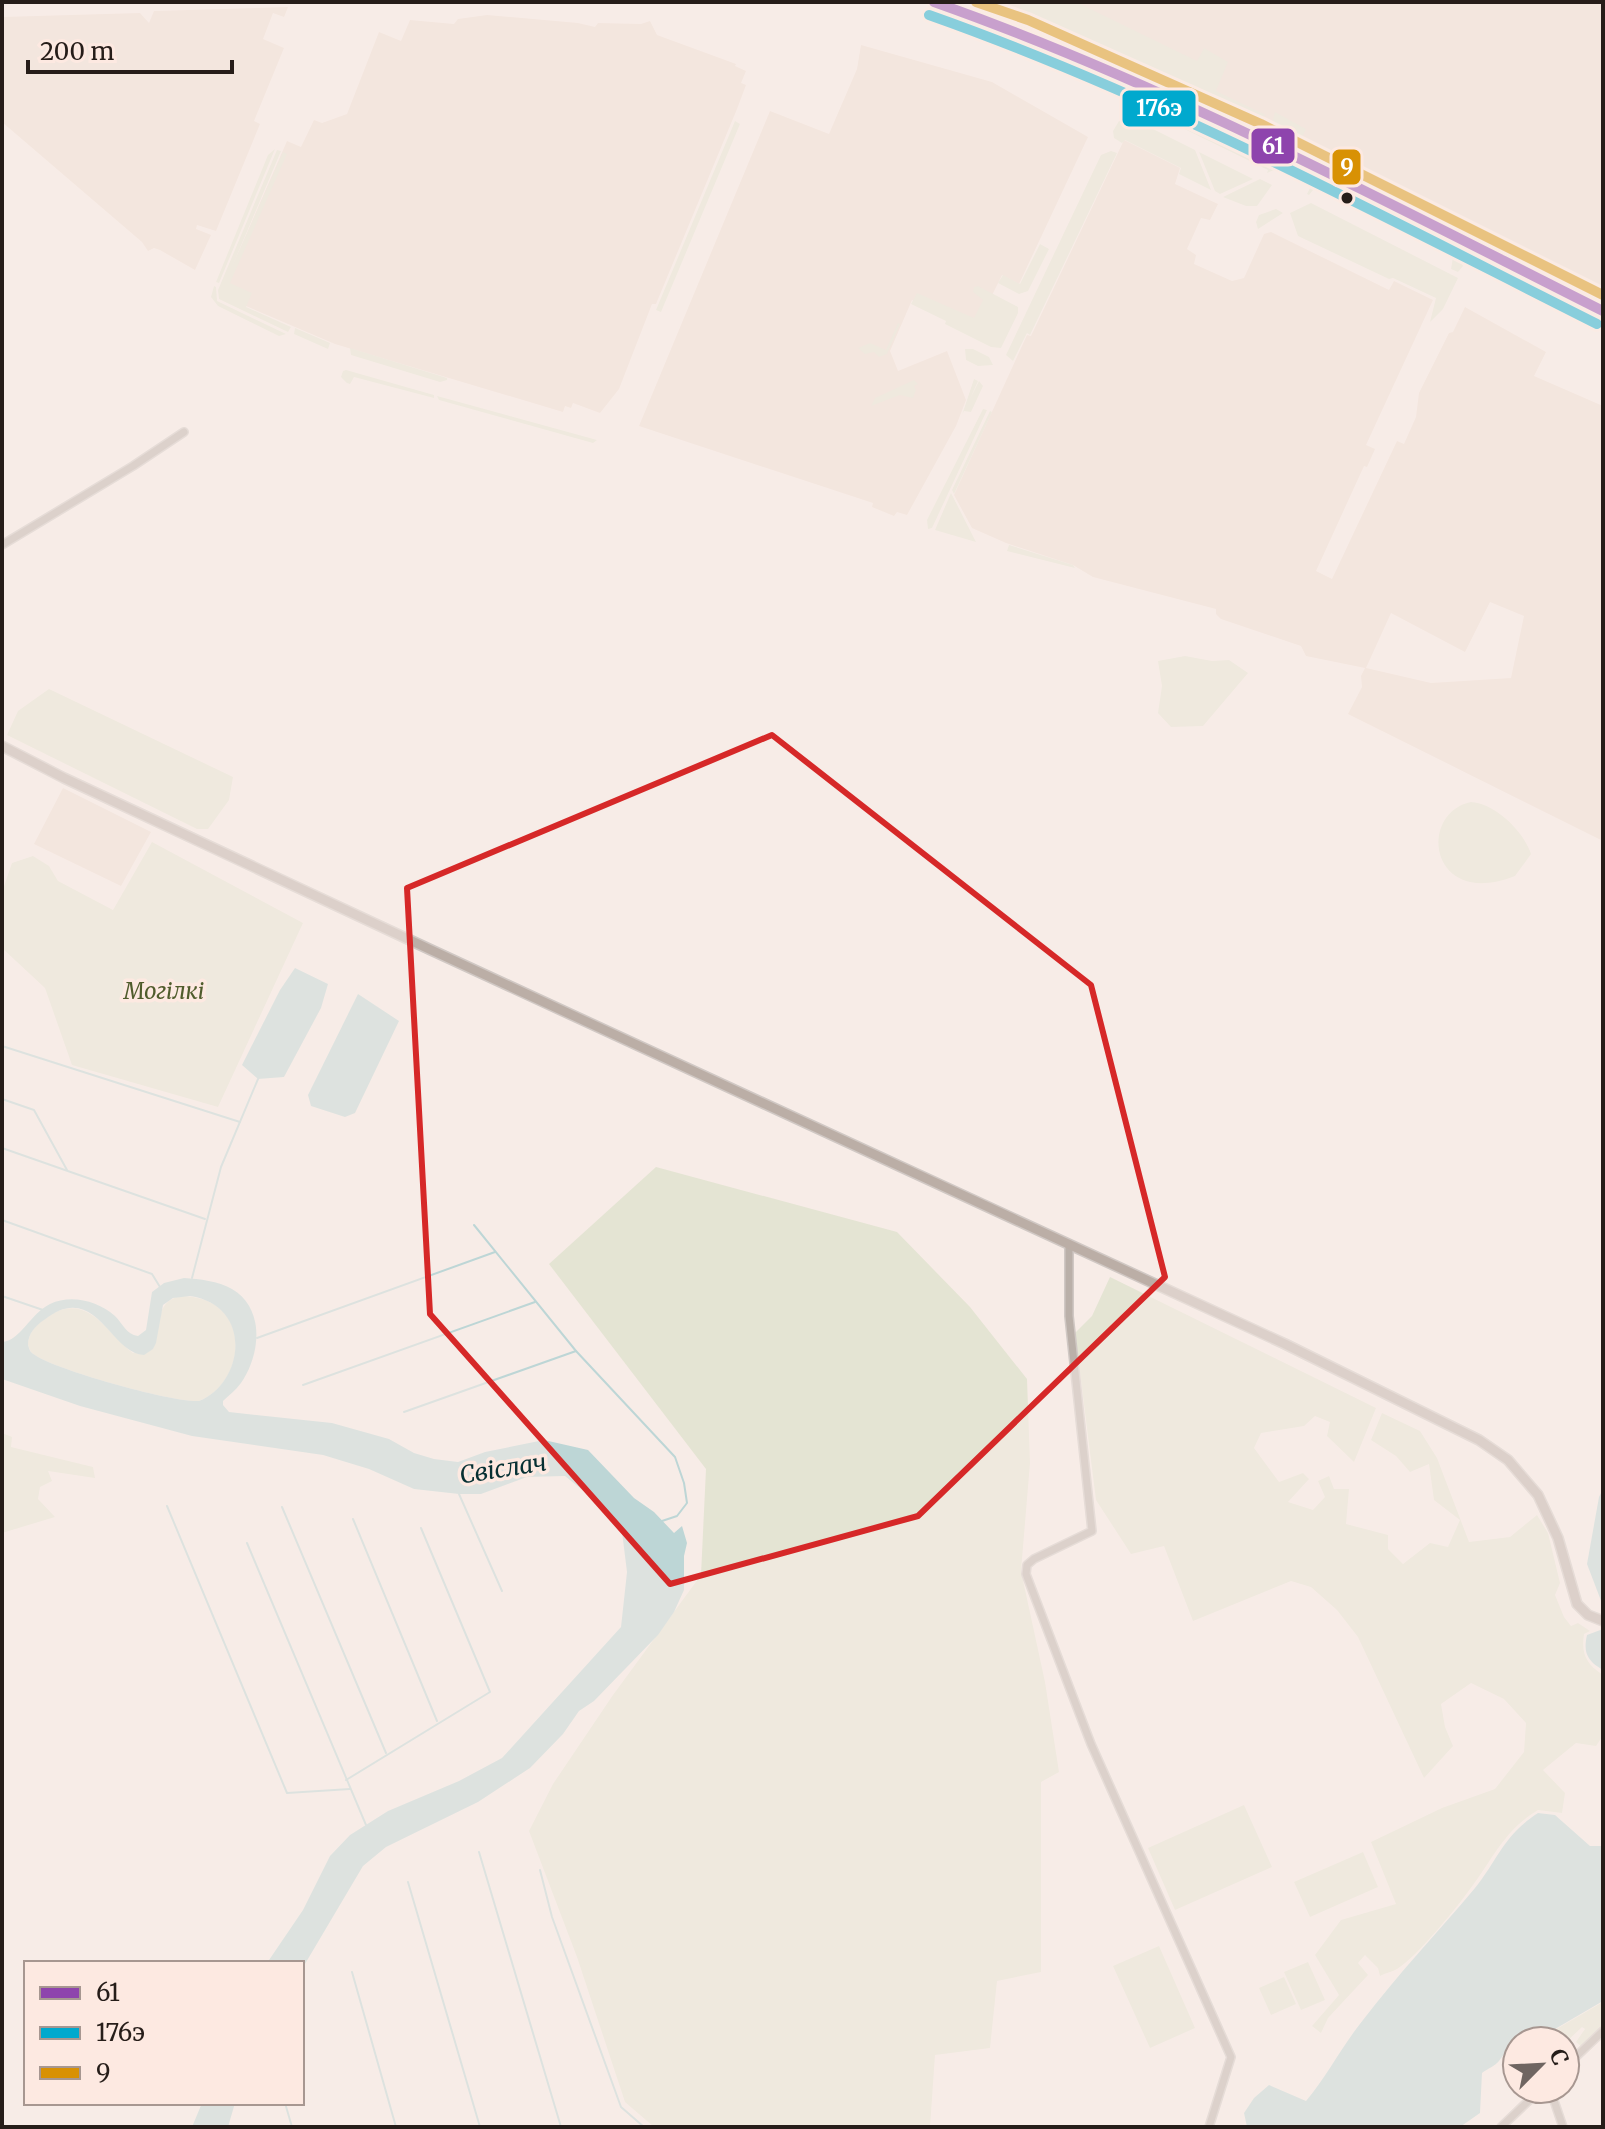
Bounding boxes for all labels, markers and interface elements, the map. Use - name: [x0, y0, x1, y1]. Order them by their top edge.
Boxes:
- scale bar: [28, 24, 232, 74]
- text: 200 m: [40, 36, 115, 67]
- line badge: 176э: [1121, 89, 1197, 128]
- text: 176э: [1136, 94, 1182, 122]
- line badge: 61: [1250, 127, 1296, 165]
- text: 61: [1262, 132, 1284, 160]
- line badge: 9: [1331, 148, 1362, 186]
- text: 9: [1340, 153, 1354, 181]
- unlabelled marker: [1339, 190, 1355, 206]
- park label: Могілкі: [123, 977, 204, 1005]
- water label: Свіслач: [457, 1446, 549, 1491]
- legend: [24, 1961, 304, 2105]
- text: 61: [96, 1977, 120, 2008]
- text: 176э: [96, 2017, 145, 2048]
- north arrow: [1501, 2025, 1581, 2105]
- text: С: [1544, 2045, 1575, 2069]
- text: 9: [96, 2057, 111, 2088]

